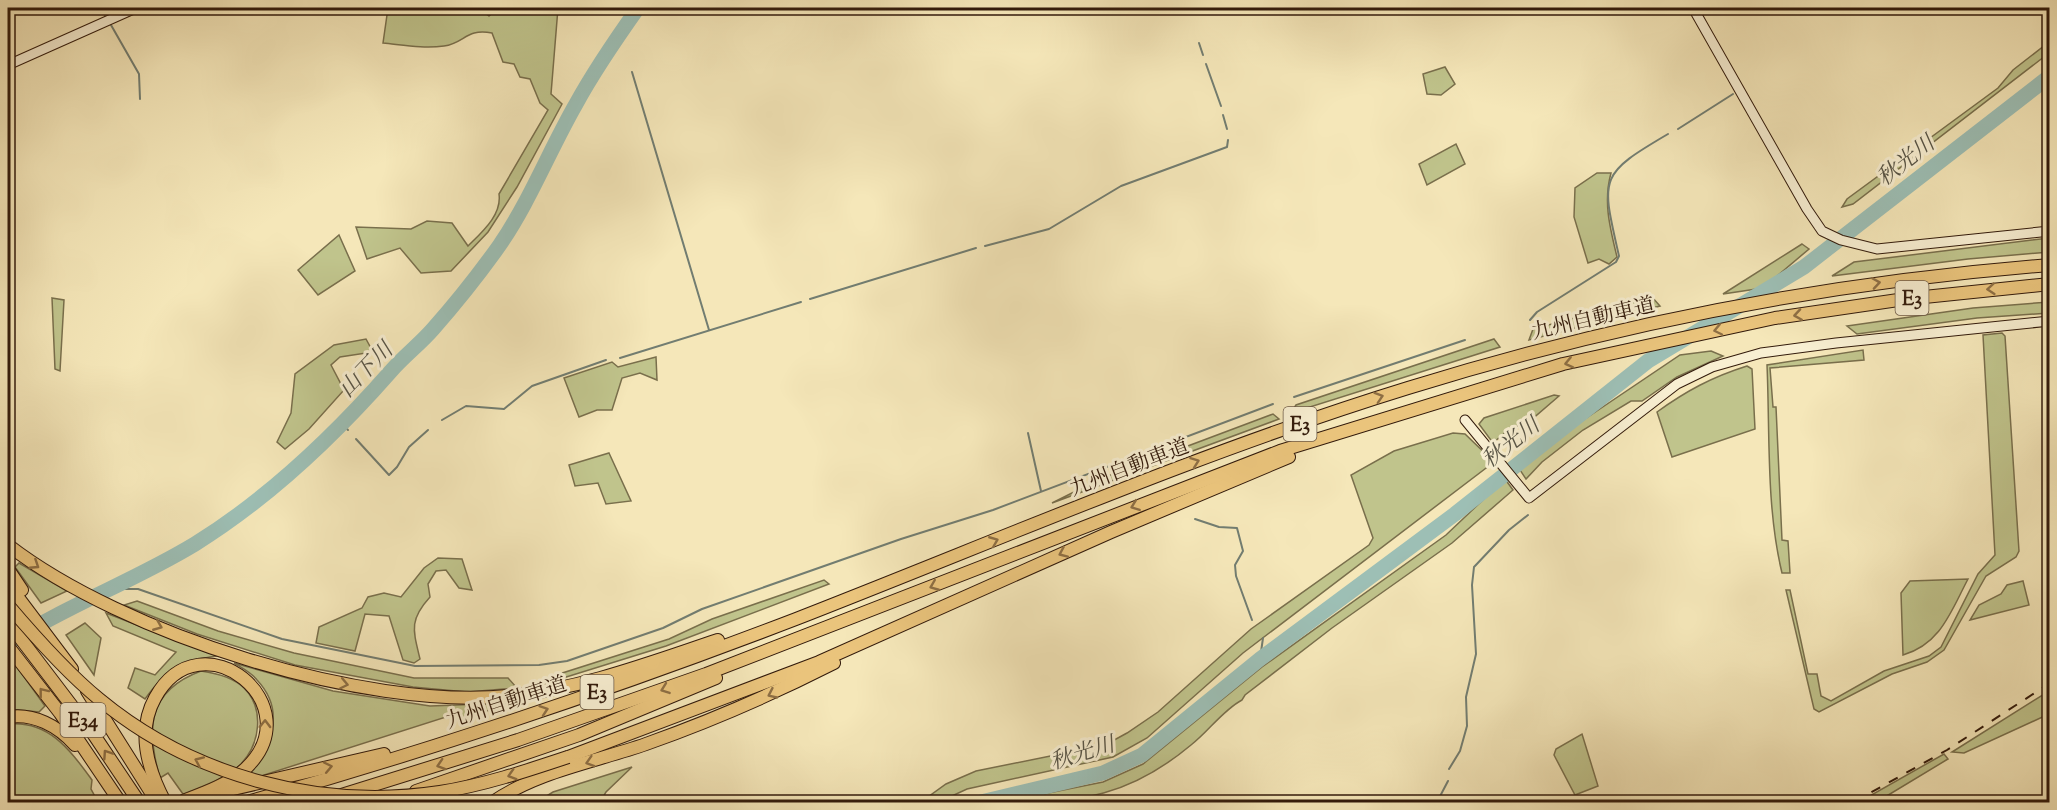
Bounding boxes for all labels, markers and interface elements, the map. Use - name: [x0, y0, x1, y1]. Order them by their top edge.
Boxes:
- water label: 秋光川: [1871, 128, 1944, 195]
- one-way arrow: [1871, 277, 1880, 289]
- road number: E3: [1896, 281, 1928, 315]
- one-way arrow: [1987, 282, 1996, 295]
- street label: 九州自動車道: [1529, 291, 1658, 349]
- one-way arrow: [1793, 309, 1803, 321]
- one-way arrow: [1713, 323, 1723, 336]
- water label: 山下川: [333, 335, 403, 406]
- one-way arrow: [1564, 356, 1574, 369]
- one-way arrow: [1373, 392, 1384, 404]
- road number: E3: [1284, 407, 1316, 441]
- water label: 秋光川: [1476, 410, 1549, 477]
- street label: 九州自動車道: [1066, 432, 1194, 505]
- one-way arrow: [1190, 456, 1200, 469]
- one-way arrow: [1130, 499, 1140, 512]
- one-way arrow: [988, 536, 999, 548]
- one-way arrow: [1058, 546, 1069, 558]
- one-way arrow: [29, 557, 39, 569]
- one-way arrow: [929, 579, 940, 591]
- one-way arrow: [152, 619, 163, 631]
- street label: 九州自動車道: [442, 670, 571, 738]
- road number: E3: [580, 675, 614, 709]
- one-way arrow: [339, 677, 349, 690]
- one-way arrow: [660, 681, 671, 694]
- one-way arrow: [768, 687, 779, 699]
- one-way arrow: [40, 688, 51, 699]
- road number: E34: [60, 703, 106, 737]
- one-way arrow: [538, 705, 549, 717]
- one-way arrow: [259, 719, 271, 728]
- water label: 秋光川: [1047, 729, 1121, 780]
- one-way arrow: [103, 749, 114, 760]
- one-way arrow: [585, 755, 596, 767]
- one-way arrow: [194, 756, 205, 768]
- one-way arrow: [436, 758, 447, 770]
- one-way arrow: [323, 762, 333, 775]
- one-way arrow: [507, 768, 518, 780]

